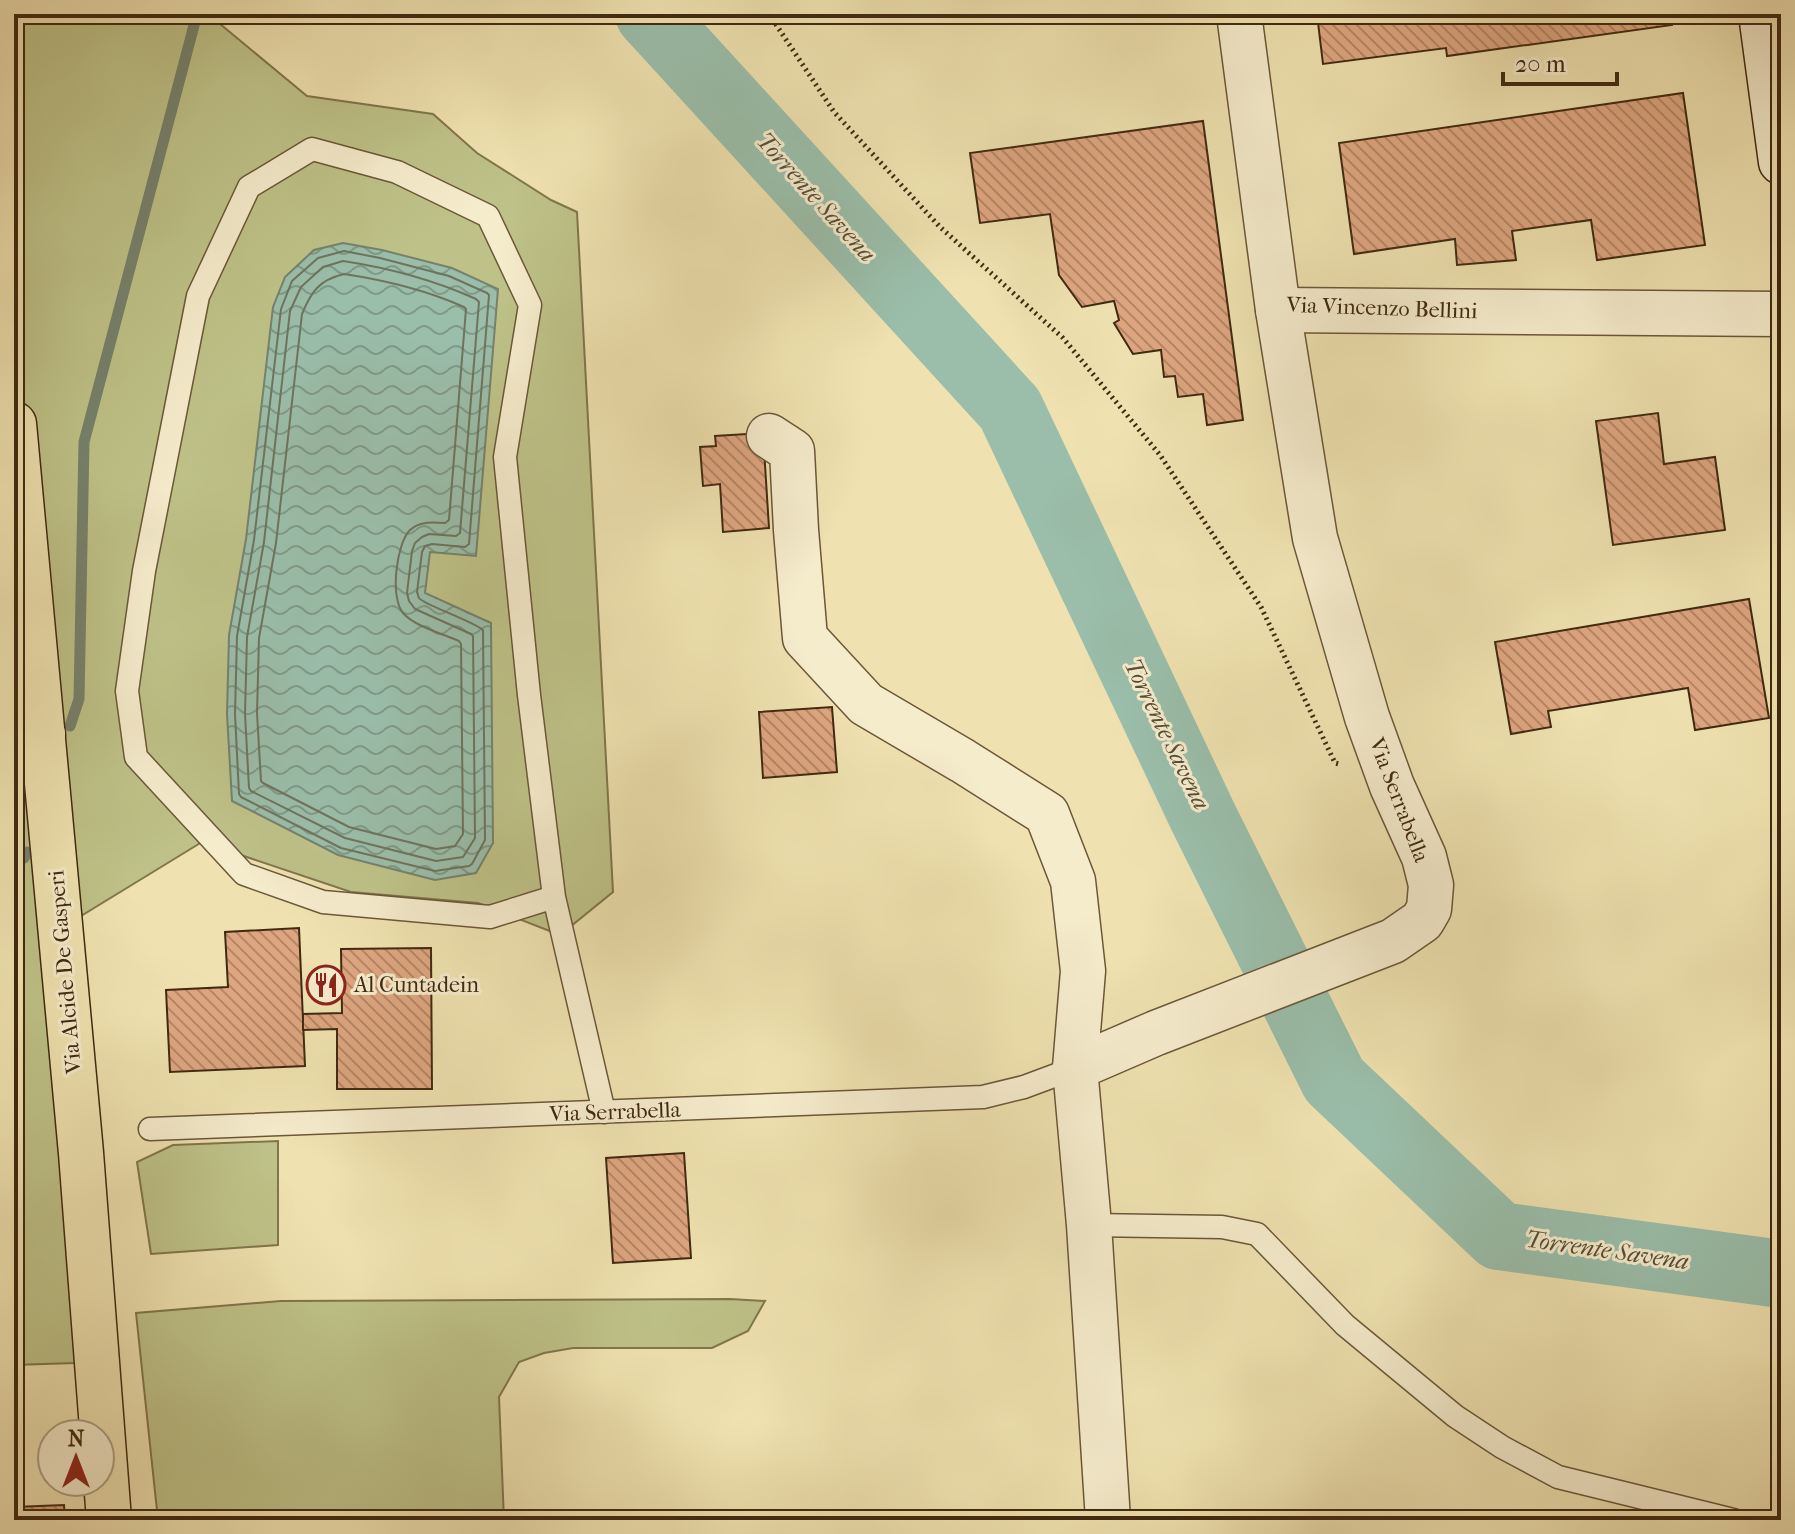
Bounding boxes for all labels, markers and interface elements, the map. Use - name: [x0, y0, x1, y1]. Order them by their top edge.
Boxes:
- scale bar: [1503, 36, 1617, 86]
- text: 20 m: [1515, 50, 1566, 78]
- water label: Torrente Savena: [751, 126, 881, 268]
- street label: Via Vincenzo Bellini: [1285, 292, 1478, 324]
- water label: Torrente Savena: [1118, 654, 1216, 814]
- street label: Via Serrabella: [1363, 733, 1435, 867]
- street label: Via Alcide De Gasperi: [43, 869, 87, 1076]
- restaurant icon: Al Cuntadein: [305, 964, 347, 1006]
- place label: Al Cuntadein: [353, 972, 479, 998]
- street label: Via Serrabella: [548, 1097, 682, 1127]
- water label: Torrente Savena: [1524, 1225, 1690, 1275]
- north arrow: [36, 1418, 116, 1498]
- text: N: [68, 1426, 85, 1452]

